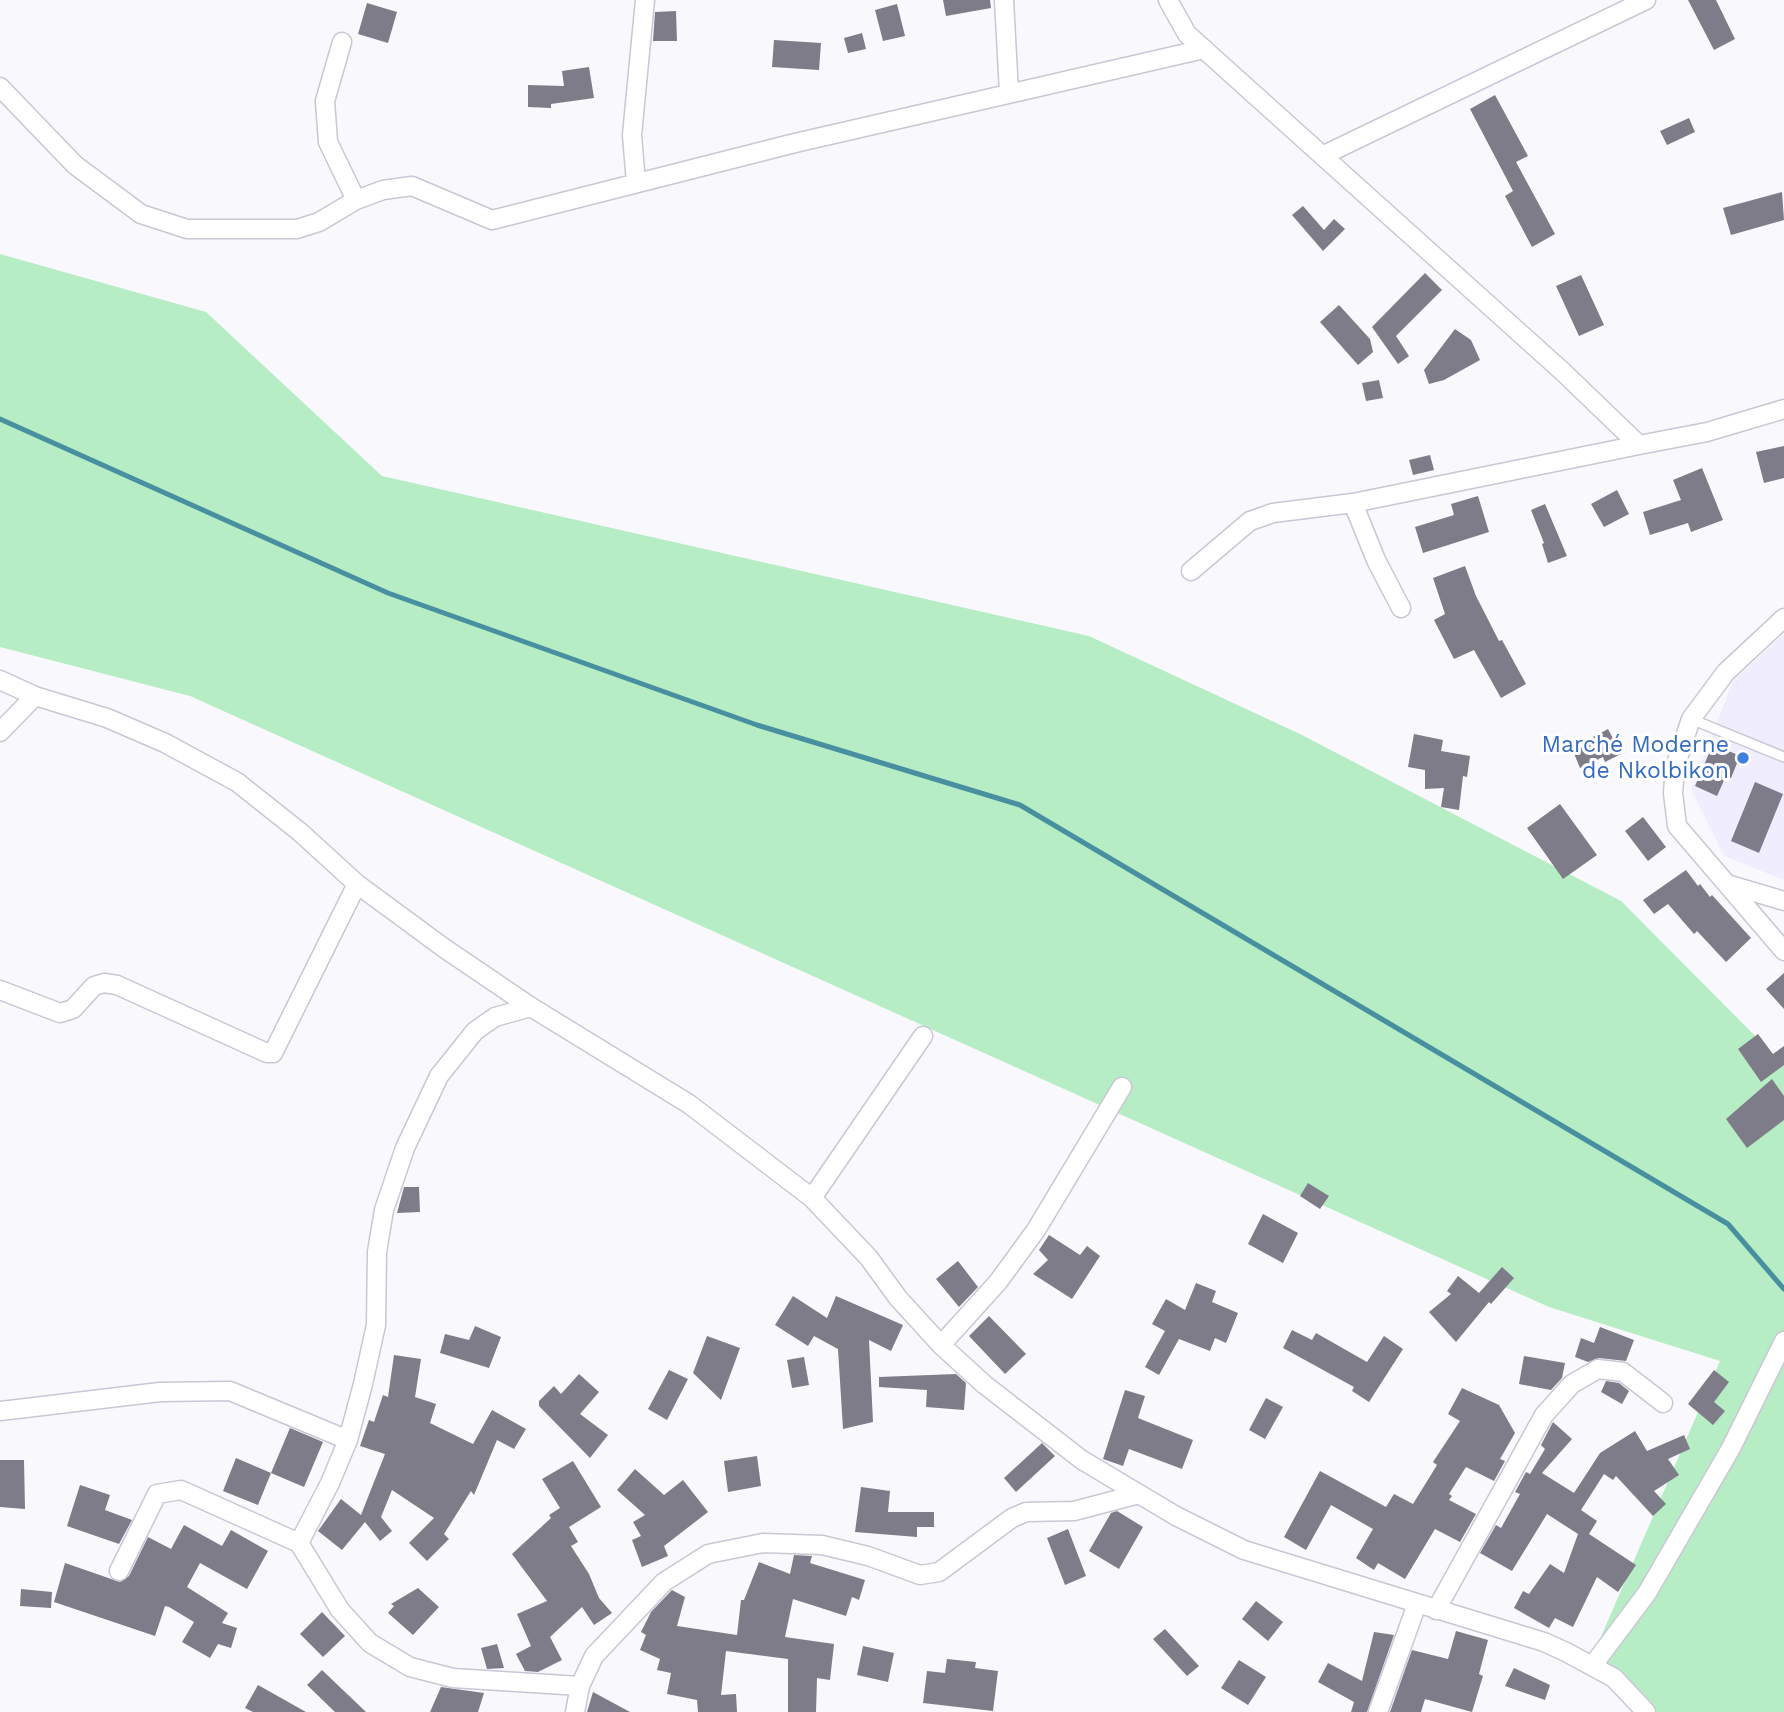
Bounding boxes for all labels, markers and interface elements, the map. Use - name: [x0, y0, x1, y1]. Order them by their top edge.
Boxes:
- place label: Marché Moderne de Nkolbikon: [1541, 731, 1729, 785]
- marker: Marché Moderne de Nkolbikon: [1735, 750, 1751, 766]

